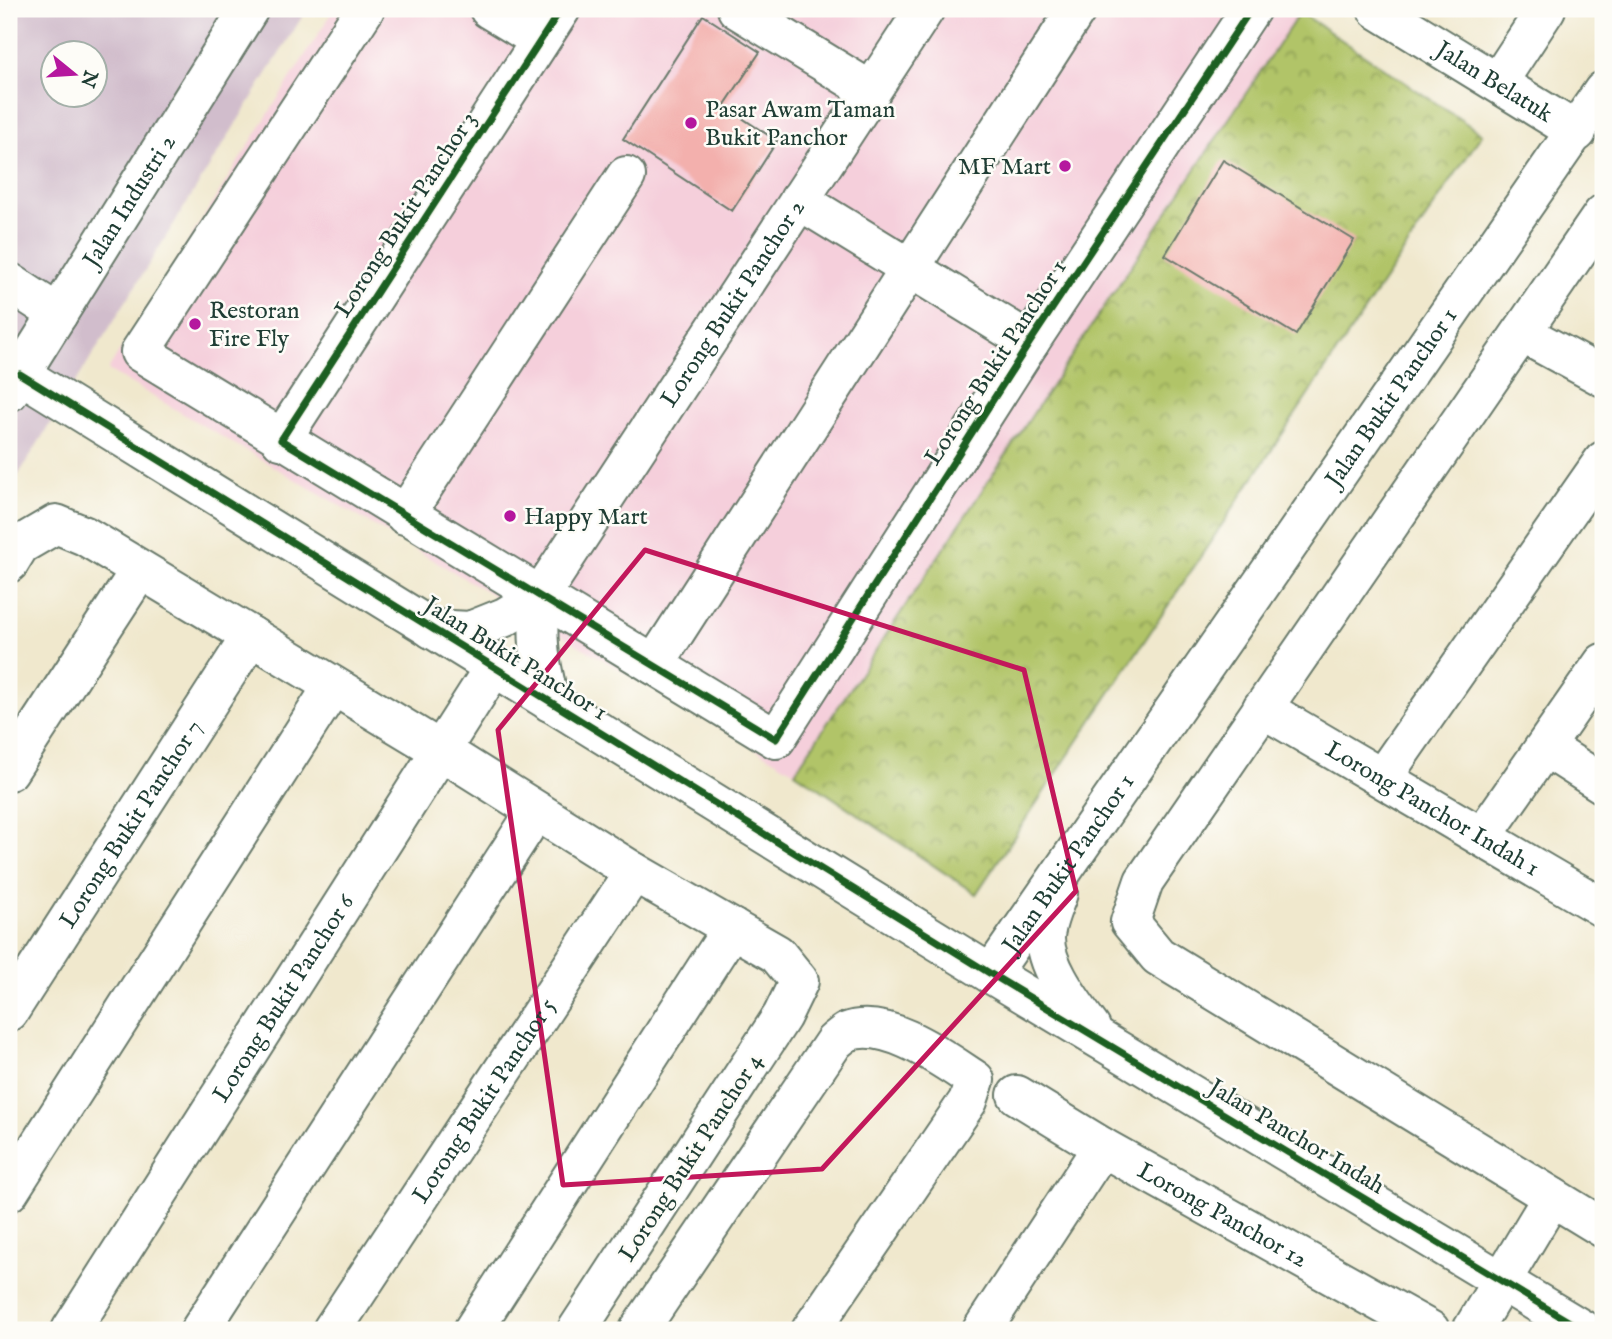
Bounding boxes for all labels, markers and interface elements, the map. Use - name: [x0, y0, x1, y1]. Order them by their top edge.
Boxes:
- street label: Jalan Belatuk: [1427, 33, 1558, 130]
- north arrow: [38, 38, 108, 108]
- text: N: [74, 66, 103, 91]
- place label: Pasar Awam Taman Bukit Panchor: [705, 95, 895, 154]
- street label: Lorong Bukit Panchor 3: [328, 106, 485, 324]
- marker: Pasar Awam Taman Bukit Panchor: [683, 115, 699, 131]
- street label: Jalan Industri 2: [75, 129, 184, 276]
- place label: MF Mart: [958, 152, 1051, 183]
- marker: MF Mart: [1057, 158, 1073, 174]
- street label: Lorong Bukit Panchor 2: [654, 194, 813, 414]
- street label: Lorong Bukit Panchor 1: [918, 254, 1075, 472]
- place label: Restoran Fire Fly: [209, 296, 300, 355]
- street label: Jalan Bukit Panchor 1: [1317, 302, 1465, 496]
- marker: Restoran Fire Fly: [187, 316, 203, 332]
- place label: Happy Mart: [524, 502, 648, 533]
- marker: Happy Mart: [502, 508, 518, 524]
- street label: Jalan Bukit Panchor 1: [415, 589, 613, 728]
- street label: Lorong Bukit Panchor 7: [53, 714, 210, 935]
- street label: Lorong Panchor Indah 1: [1319, 735, 1545, 884]
- street label: Jalan Bukit Panchor 1: [994, 768, 1142, 962]
- street label: Lorong Bukit Panchor 6: [206, 888, 363, 1109]
- street label: Lorong Bukit Panchor 5: [406, 992, 564, 1210]
- street label: Lorong Bukit Panchor 4: [612, 1048, 770, 1268]
- street label: Jalan Panchor Indah: [1200, 1071, 1390, 1202]
- street label: Lorong Panchor 12: [1132, 1156, 1313, 1276]

